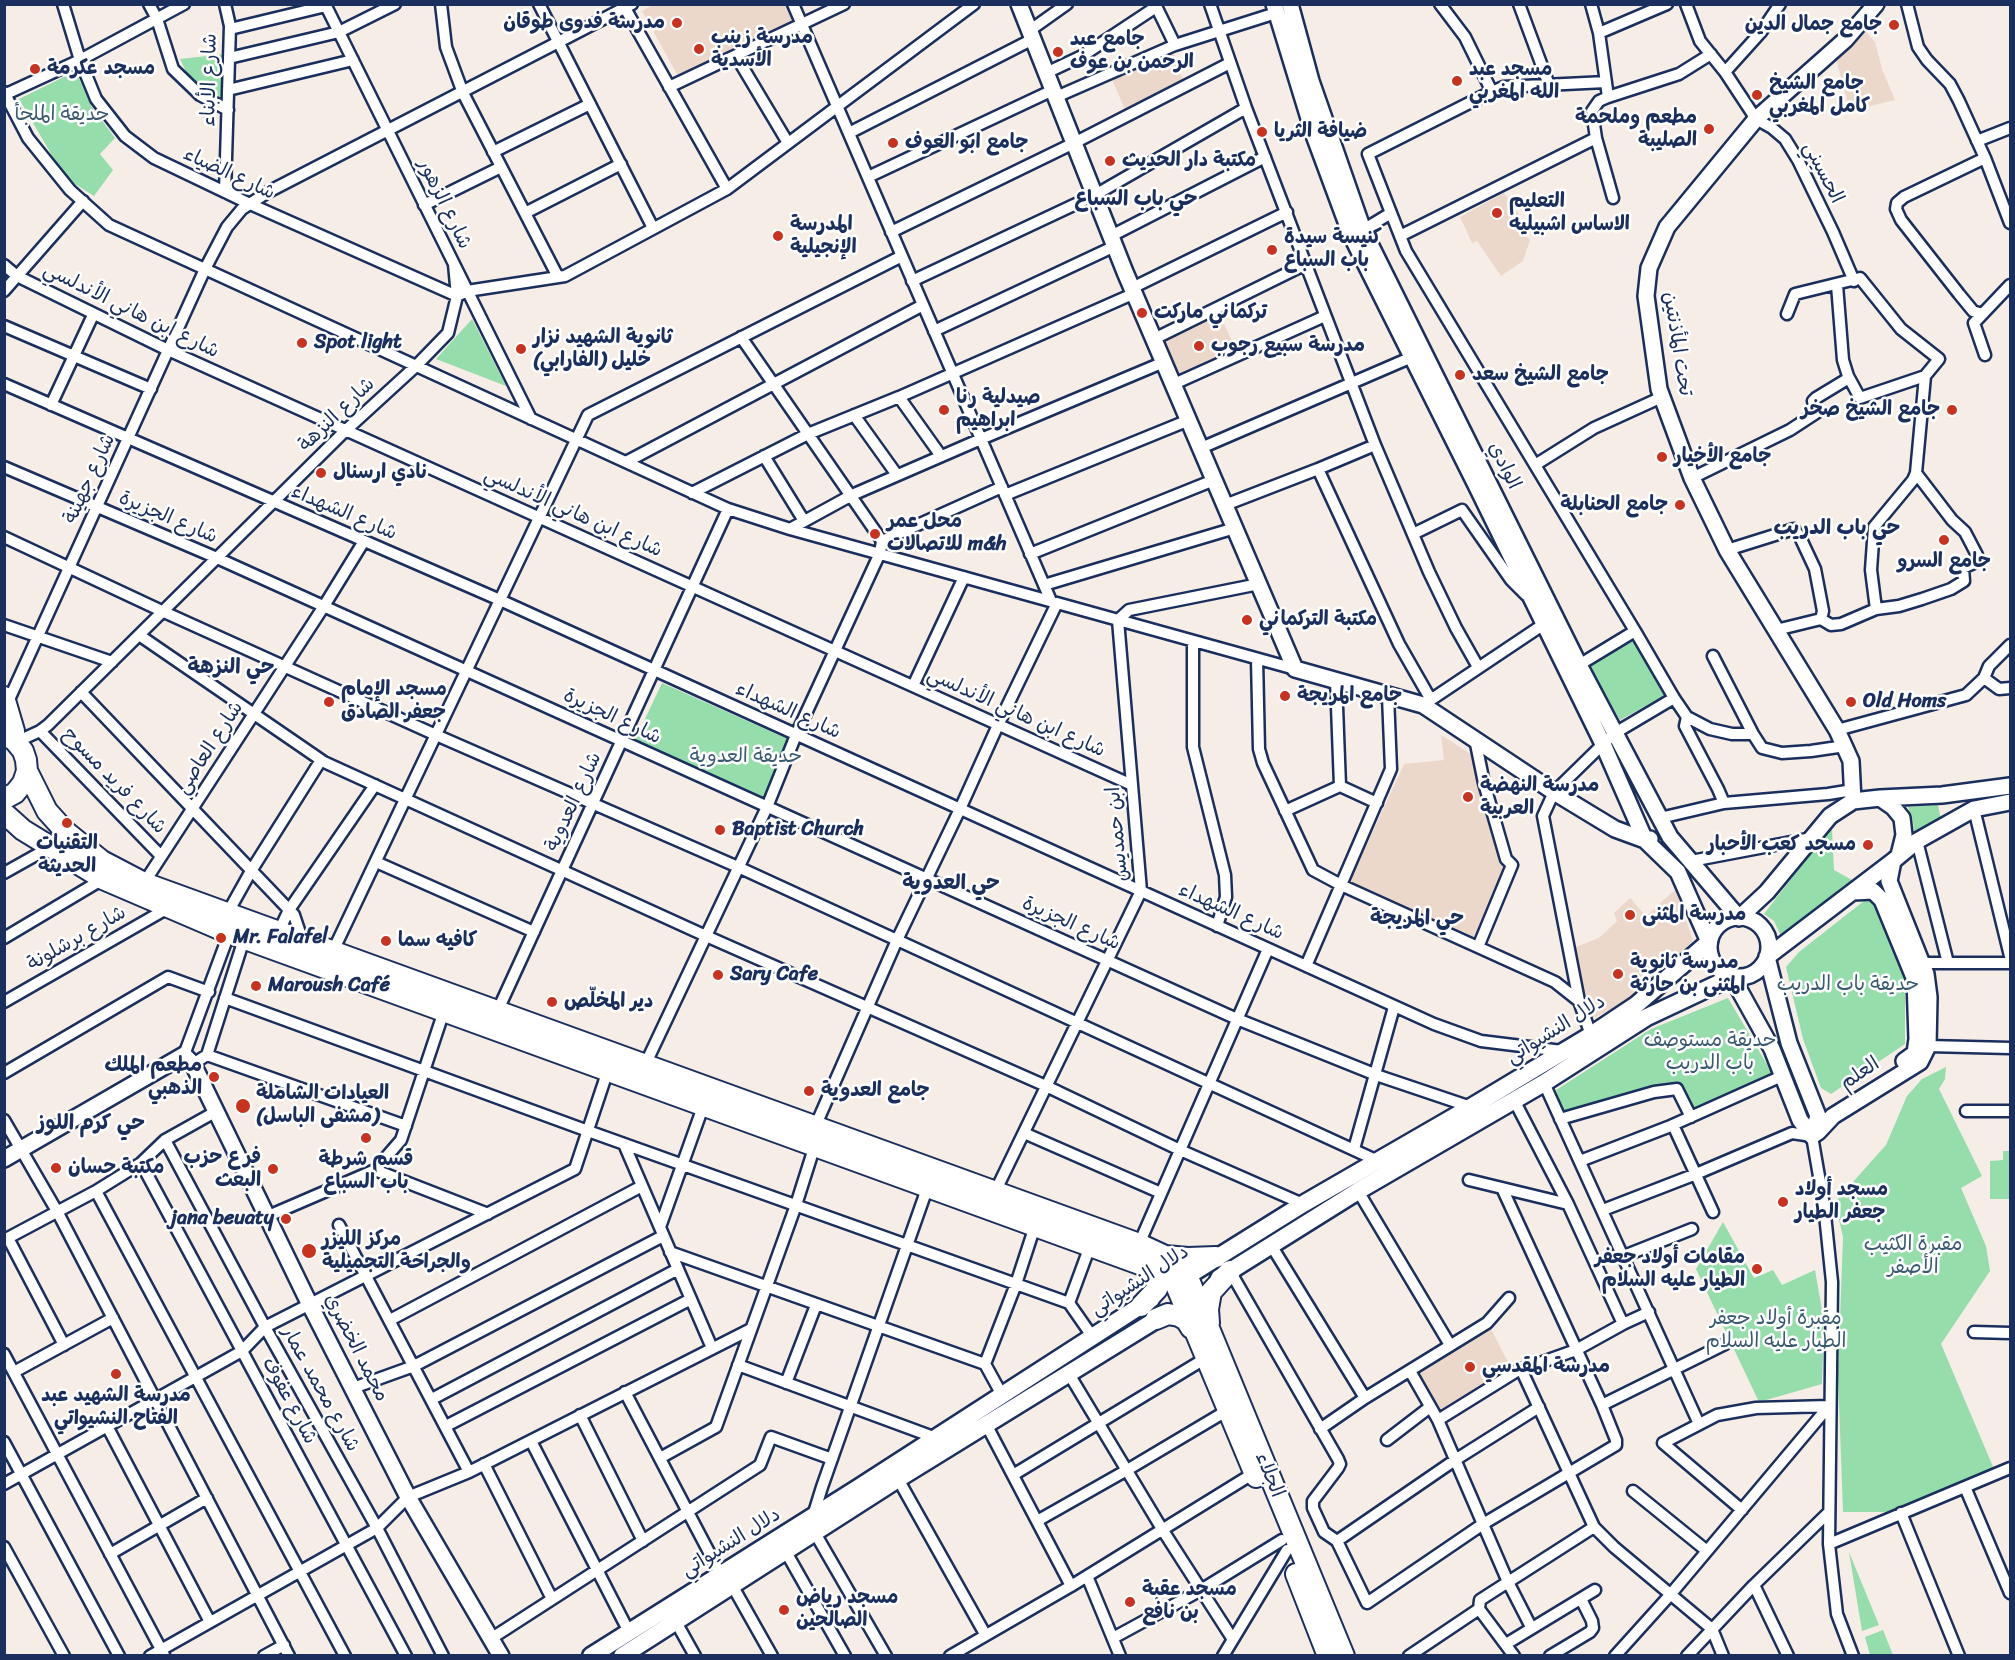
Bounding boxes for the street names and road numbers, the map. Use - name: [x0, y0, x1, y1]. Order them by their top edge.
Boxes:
- street label: شارع الأبناء: [197, 33, 223, 127]
- street label: الحسيني: [1797, 138, 1849, 208]
- street label: شارع الضياء: [179, 142, 279, 206]
- street label: شارع الزهور: [412, 155, 476, 253]
- street label: شارع ابن هاني الأندلسي: [39, 258, 223, 364]
- street label: تحت المأذنتين: [1657, 290, 1697, 398]
- street label: شارع النزهة: [294, 373, 380, 457]
- street label: شارع جهينة: [59, 430, 121, 528]
- street label: الوادي: [1482, 438, 1526, 494]
- street label: شارع ابن هاني الأندلسي: [480, 463, 666, 563]
- street label: شارع الشهداء: [288, 480, 400, 546]
- street label: شارع الجزيرة: [115, 486, 221, 550]
- street label: شارع ابن هاني الأندلسي: [923, 663, 1109, 763]
- street label: شارع الشهداء: [732, 677, 844, 745]
- street label: شارع الجزيرة: [559, 684, 665, 750]
- street label: شارع العاصي: [171, 697, 249, 799]
- street label: شارع فريد مسوح: [57, 723, 171, 839]
- street label: شارع العدوية: [541, 749, 607, 855]
- street label: ابن حمديس: [1102, 785, 1134, 883]
- street label: شارع الشهداء: [1175, 878, 1287, 946]
- street label: شارع الجزيرة: [1018, 892, 1124, 956]
- street label: شارع برشلونة: [23, 901, 131, 977]
- street label: دلال النشيواتي: [1502, 990, 1610, 1070]
- street label: العلم: [1836, 1052, 1884, 1096]
- street label: دلال النشيواتي: [1086, 1240, 1194, 1322]
- street label: محمد الخضري: [319, 1290, 393, 1406]
- street label: شارع محمد عمار: [276, 1322, 364, 1456]
- street label: شارع عفوف: [256, 1354, 322, 1448]
- street label: الجلاء: [1249, 1449, 1289, 1501]
- street label: دلال النشيواتي: [677, 1503, 785, 1583]

